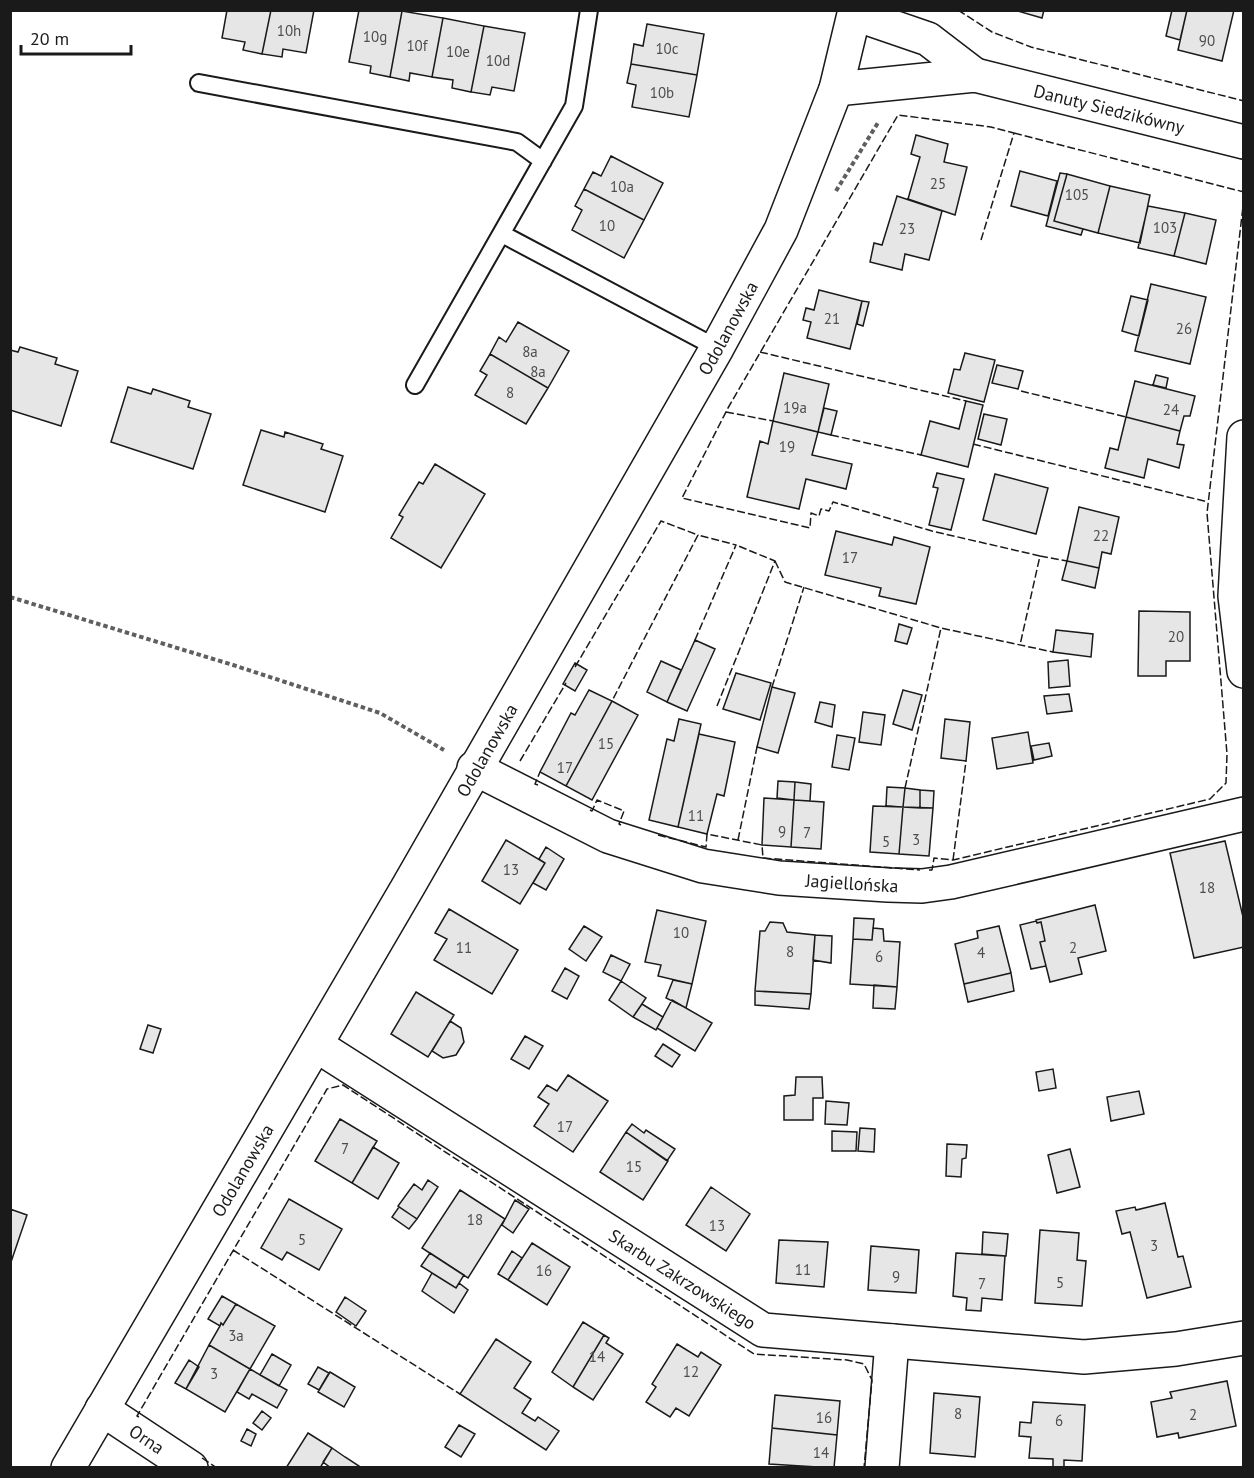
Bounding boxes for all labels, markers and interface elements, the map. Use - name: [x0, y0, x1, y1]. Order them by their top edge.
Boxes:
- scale bar: [21, 18, 130, 56]
- house number: 10h: [277, 21, 301, 40]
- text: 20 m: [30, 27, 69, 50]
- house number: 10g: [363, 27, 387, 46]
- house number: 90: [1199, 31, 1215, 50]
- house number: 10f: [406, 36, 429, 55]
- house number: 10c: [655, 39, 679, 58]
- house number: 10e: [446, 42, 470, 61]
- house number: 10d: [486, 51, 510, 70]
- street label: Danuty Siedzikówny: [1032, 79, 1187, 138]
- house number: 10b: [650, 83, 674, 102]
- house number: 25: [930, 174, 946, 193]
- house number: 10a: [610, 177, 634, 196]
- house number: 105: [1065, 185, 1089, 204]
- house number: 10: [599, 216, 615, 235]
- house number: 103: [1153, 218, 1177, 237]
- house number: 23: [899, 219, 915, 238]
- street label: Odolanowska: [692, 277, 763, 379]
- house number: 21: [824, 309, 840, 328]
- house number: 26: [1176, 319, 1192, 338]
- house number: 8a: [522, 342, 538, 361]
- house number: 8a: [530, 362, 546, 381]
- house number: 8: [506, 383, 514, 402]
- house number: 19a: [783, 398, 807, 417]
- house number: 24: [1163, 400, 1179, 419]
- house number: 19: [779, 437, 795, 456]
- house number: 22: [1093, 526, 1109, 545]
- house number: 17: [842, 548, 858, 567]
- house number: 20: [1168, 627, 1184, 646]
- street label: Odolanowska: [451, 699, 522, 801]
- house number: 15: [598, 734, 614, 753]
- house number: 17: [557, 758, 573, 777]
- house number: 11: [688, 806, 704, 825]
- house number: 9: [778, 822, 786, 841]
- house number: 7: [803, 823, 811, 842]
- house number: 3: [912, 830, 920, 849]
- house number: 5: [882, 832, 890, 851]
- house number: 13: [503, 860, 519, 879]
- street label: Jagiellońska: [804, 868, 899, 897]
- house number: 18: [1199, 878, 1215, 897]
- house number: 10: [673, 923, 689, 942]
- house number: 11: [456, 938, 472, 957]
- house number: 2: [1069, 938, 1077, 957]
- house number: 8: [786, 942, 794, 961]
- house number: 4: [977, 943, 985, 962]
- house number: 6: [875, 947, 883, 966]
- house number: 17: [557, 1117, 573, 1136]
- street label: Odolanowska: [206, 1120, 278, 1221]
- house number: 7: [341, 1139, 349, 1158]
- house number: 15: [626, 1157, 642, 1176]
- house number: 18: [467, 1210, 483, 1229]
- house number: 13: [709, 1216, 725, 1235]
- street label: Skarbu Zakrzowskiego: [605, 1223, 761, 1334]
- house number: 5: [298, 1230, 306, 1249]
- house number: 3: [1150, 1236, 1158, 1255]
- house number: 11: [795, 1260, 811, 1279]
- house number: 16: [536, 1261, 552, 1280]
- house number: 9: [892, 1267, 900, 1286]
- house number: 5: [1056, 1273, 1064, 1292]
- house number: 7: [978, 1274, 986, 1293]
- house number: 3a: [228, 1326, 244, 1345]
- house number: 14: [589, 1347, 605, 1366]
- house number: 12: [683, 1362, 699, 1381]
- house number: 3: [210, 1364, 218, 1383]
- house number: 8: [954, 1404, 962, 1423]
- house number: 2: [1189, 1405, 1197, 1424]
- house number: 16: [816, 1408, 832, 1427]
- house number: 6: [1055, 1411, 1063, 1430]
- street label: Orna: [125, 1419, 169, 1459]
- house number: 14: [813, 1443, 829, 1462]

